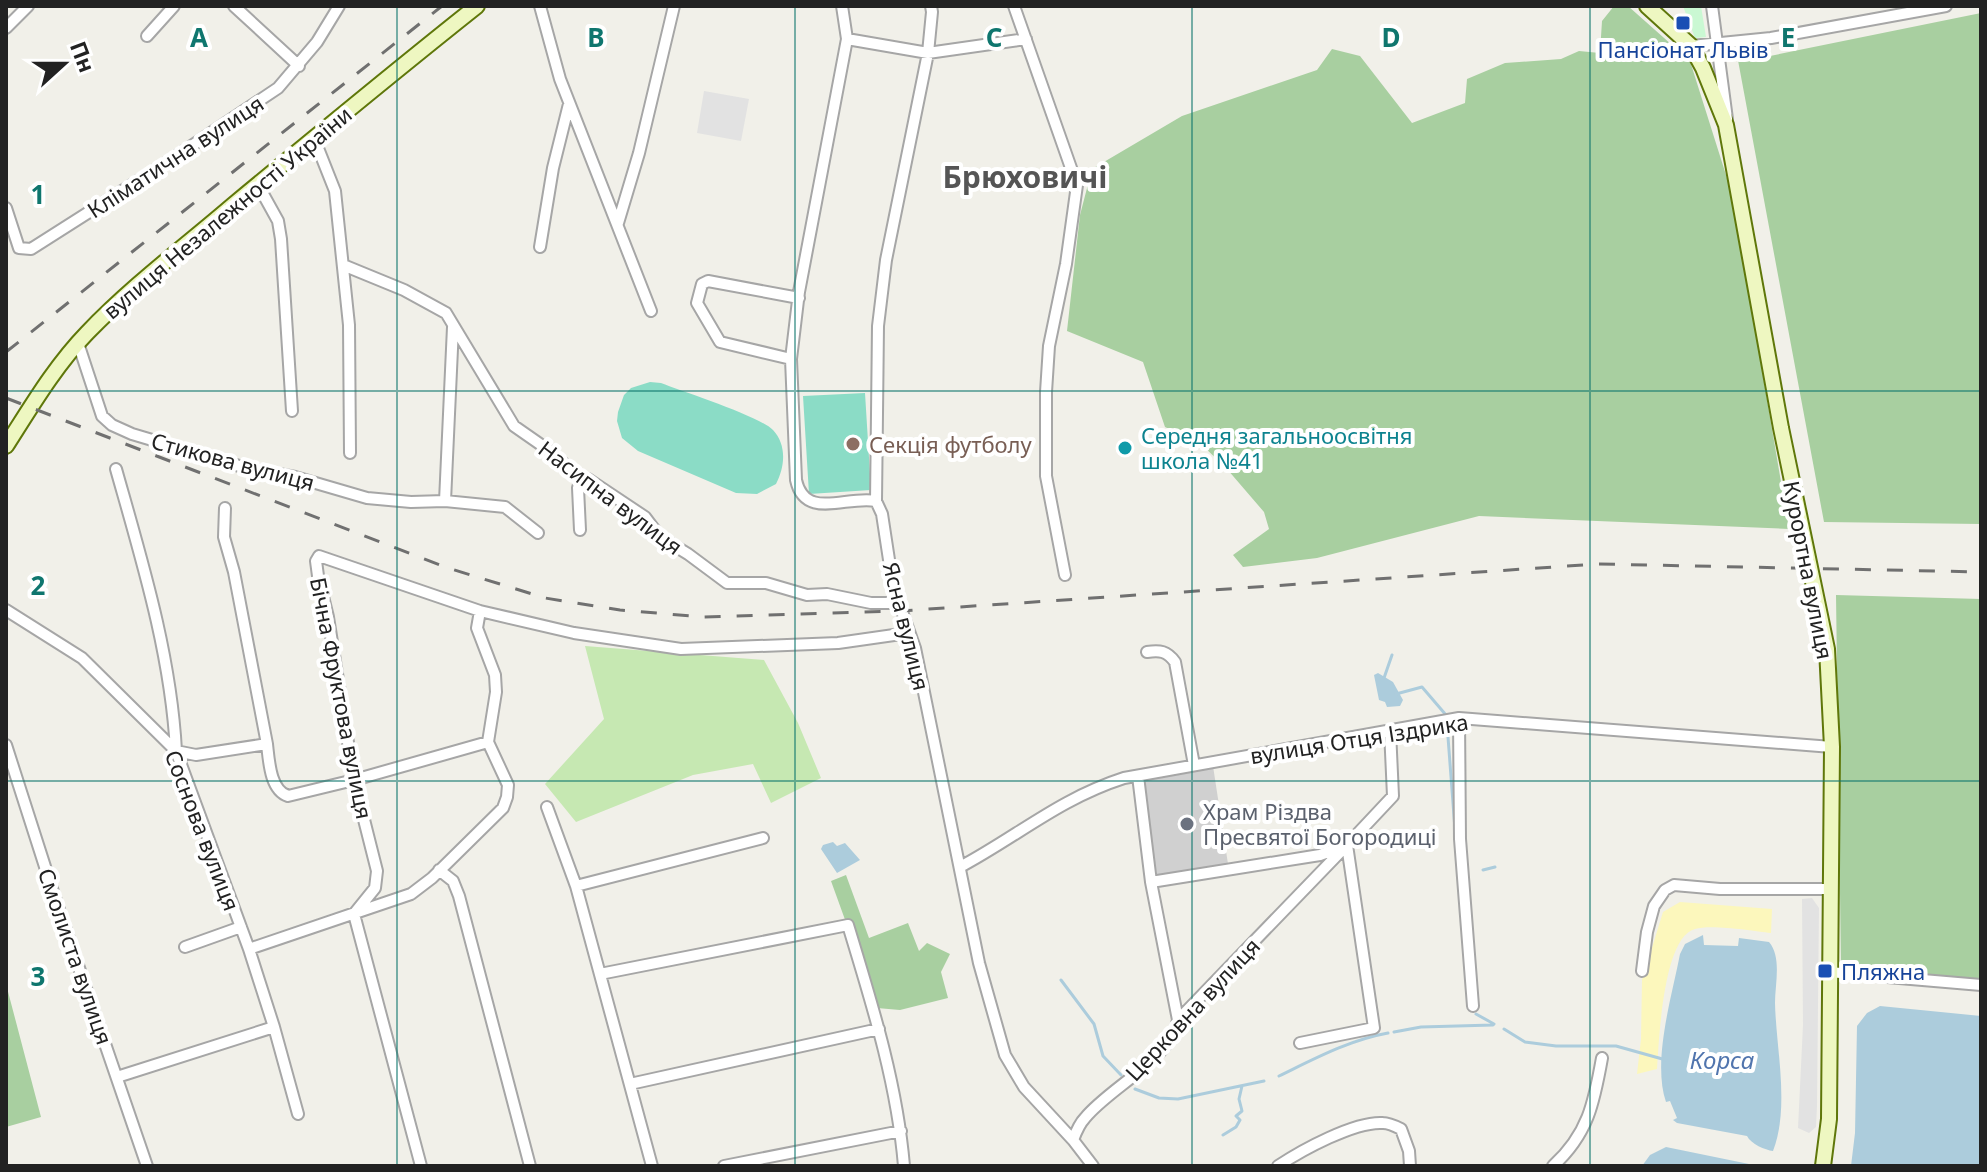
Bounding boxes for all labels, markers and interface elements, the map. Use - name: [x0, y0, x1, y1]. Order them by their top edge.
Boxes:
- marker: Пансіонат Львів: [1674, 14, 1692, 32]
- text: A: [190, 19, 208, 55]
- text: B: [587, 19, 605, 55]
- text: C: [986, 19, 1002, 55]
- text: D: [1381, 19, 1401, 55]
- text: E: [1781, 19, 1795, 55]
- north arrow: [24, 24, 104, 104]
- place label: Пансіонат Львів: [1598, 34, 1768, 64]
- text: Пн: [64, 37, 103, 76]
- street label: Кліматична вулиця: [81, 88, 269, 224]
- street label: вулиця Незалежності України: [96, 99, 358, 325]
- district label: Брюховичі: [942, 156, 1108, 197]
- text: 1: [31, 176, 45, 212]
- place label: Середня загальноосвітня школа №41: [1141, 420, 1413, 475]
- street label: Стикова вулиця: [148, 425, 318, 497]
- place label: Секція футболу: [869, 429, 1033, 459]
- street label: Насипна вулиця: [533, 433, 689, 561]
- marker: Секція футболу: [844, 435, 862, 453]
- marker: Середня загальноосвітня школа №41: [1116, 439, 1134, 457]
- street label: Курортна вулиця: [1777, 478, 1841, 662]
- street label: Ясна вулиця: [877, 559, 937, 693]
- text: 2: [31, 567, 46, 603]
- street label: Бічна Фруктова вулиця: [304, 575, 380, 821]
- street label: вулиця Отця Іздрика: [1248, 706, 1470, 770]
- street label: Соснова вулиця: [159, 745, 247, 915]
- place label: Храм Різдва Пресвятої Богородиці: [1203, 796, 1437, 851]
- marker: Храм Різдва Пресвятої Богородиці: [1178, 815, 1196, 833]
- street label: Смолиста вулиця: [32, 864, 120, 1048]
- street label: Церковна вулиця: [1118, 931, 1266, 1087]
- place label: Пляжна: [1841, 956, 1925, 986]
- text: 3: [31, 958, 45, 994]
- marker: Пляжна: [1816, 962, 1834, 980]
- water label: Корса: [1690, 1043, 1755, 1076]

